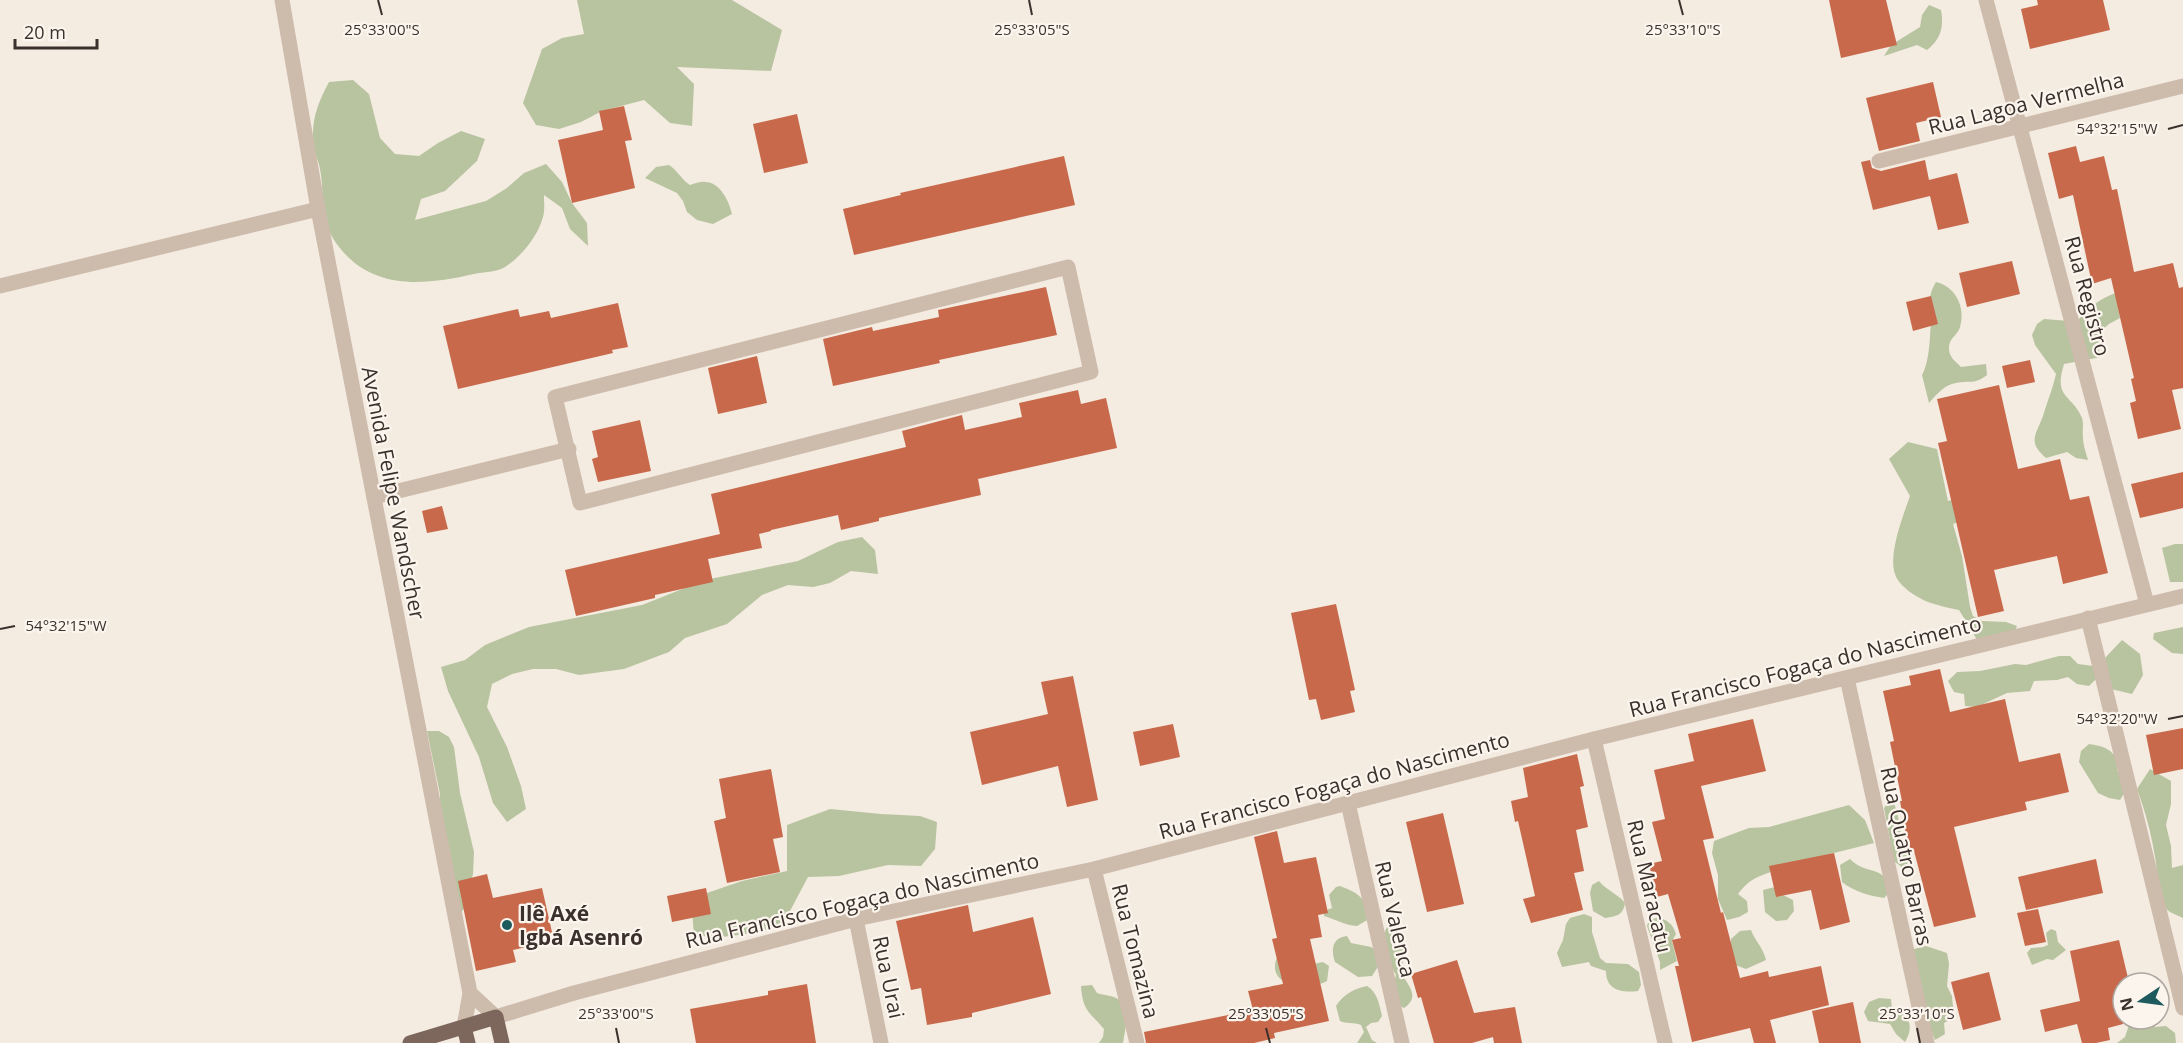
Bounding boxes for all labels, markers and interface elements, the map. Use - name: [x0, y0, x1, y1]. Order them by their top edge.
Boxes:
- scale bar: [15, 12, 98, 50]
- text: 25°33'00"S: [344, 19, 420, 39]
- text: 25°33'05"S: [994, 19, 1070, 39]
- text: 25°33'10"S: [1645, 19, 1721, 39]
- text: 20 m: [24, 20, 66, 44]
- street label: Rua Lagoa Vermelha: [1925, 65, 2127, 141]
- text: 54°32'15"W: [2077, 118, 2158, 138]
- street label: Rua Registro: [2059, 233, 2117, 359]
- street label: Avenida Felipe Wandscher: [356, 364, 432, 622]
- street label: Rua Francisco Fogaça do Nascimento: [1626, 609, 1984, 723]
- text: 54°32'15"W: [26, 615, 107, 635]
- text: 54°32'20"W: [2077, 708, 2158, 728]
- street label: Rua Francisco Fogaça do Nascimento: [1155, 725, 1513, 845]
- street label: Rua Quatro Barras: [1874, 764, 1940, 948]
- street label: Rua Maracatu: [1621, 817, 1679, 955]
- street label: Rua Francisco Fogaça do Nascimento: [682, 846, 1042, 954]
- street label: Rua Valenca: [1369, 858, 1423, 980]
- street label: Rua Tomazina: [1106, 881, 1166, 1021]
- place label: Ilê Axé Igbá Asenró: [519, 899, 643, 951]
- marker: Ilê Axé Igbá Asenró: [500, 918, 514, 932]
- street label: Rua Urai: [867, 933, 911, 1021]
- north arrow: [2111, 971, 2171, 1031]
- text: N: [2114, 996, 2139, 1013]
- text: 25°33'00"S: [578, 1003, 654, 1023]
- text: 25°33'05"S: [1228, 1003, 1304, 1023]
- text: 25°33'10"S: [1879, 1003, 1955, 1023]

